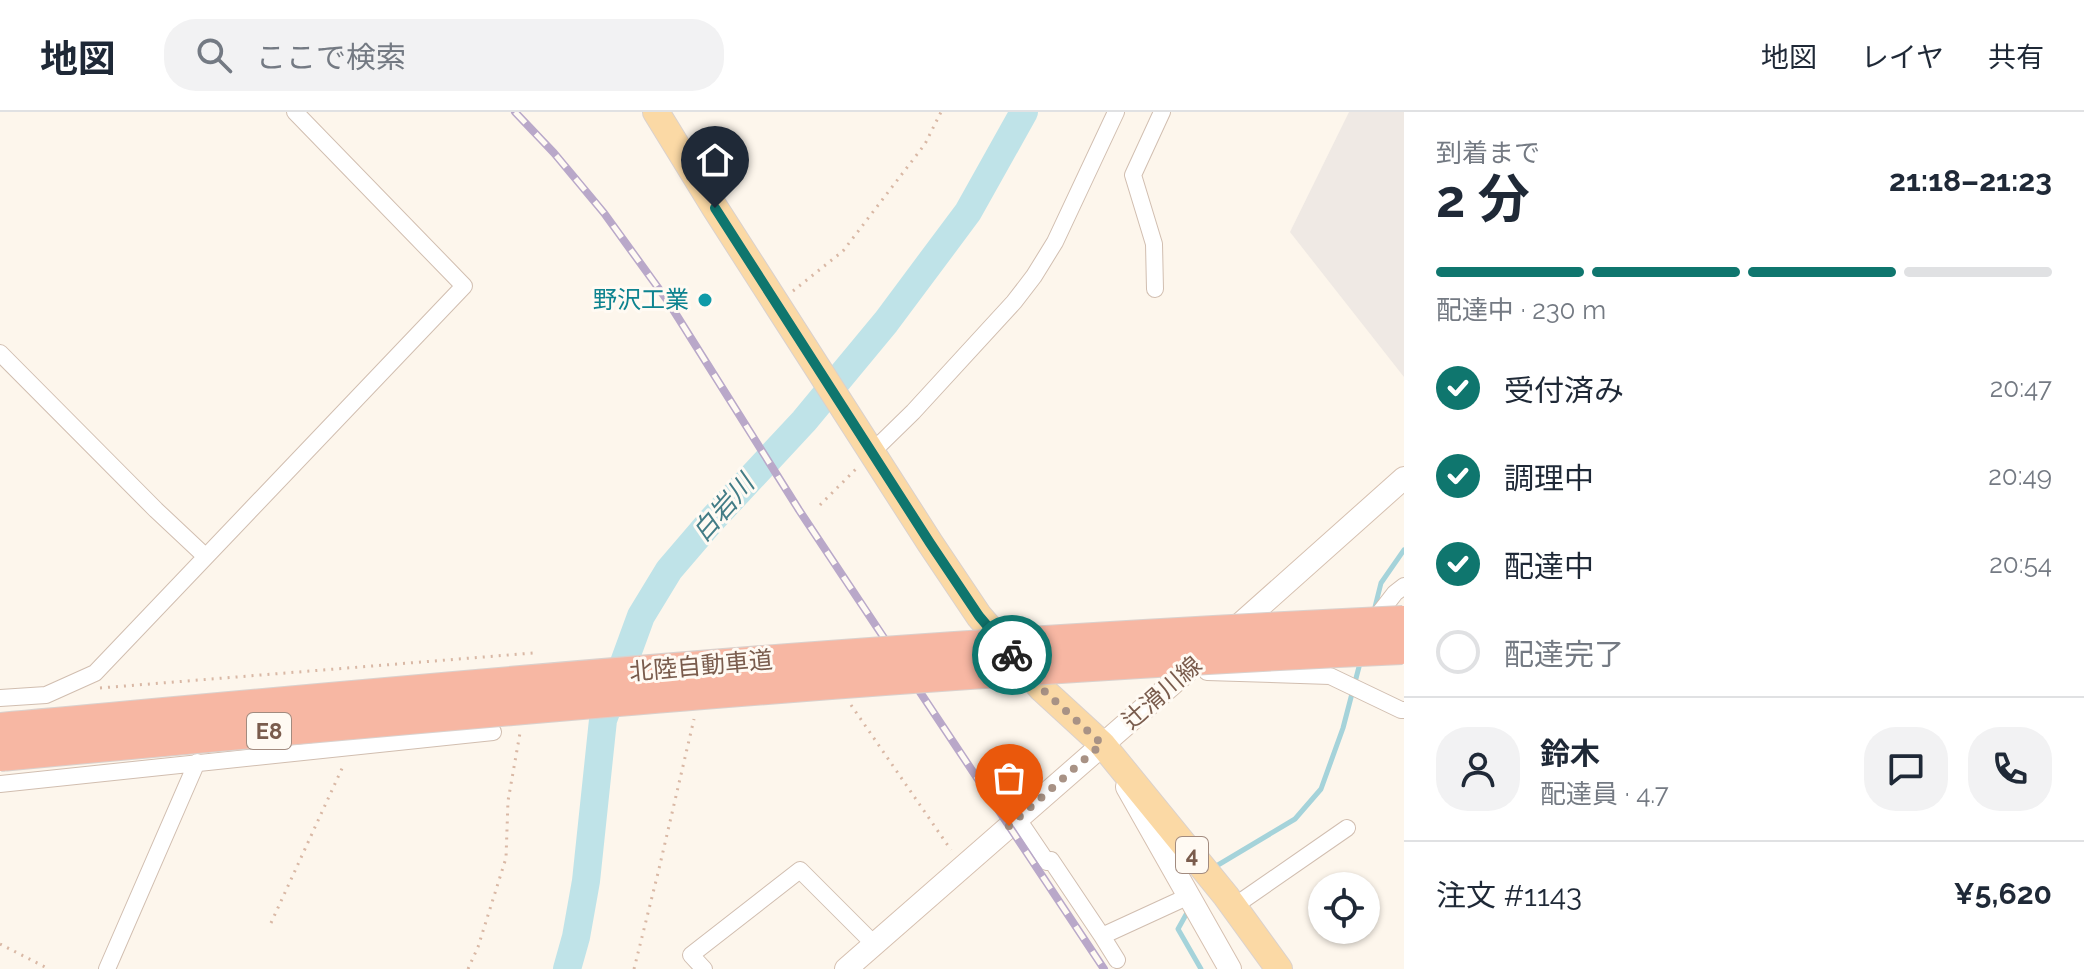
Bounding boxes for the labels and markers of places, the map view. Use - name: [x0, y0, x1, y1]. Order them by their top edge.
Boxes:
- pin: [681, 126, 749, 208]
- place label: 野沢工業: [593, 285, 689, 314]
- marker: 野沢工業: [696, 291, 714, 309]
- pin: [975, 744, 1043, 826]

